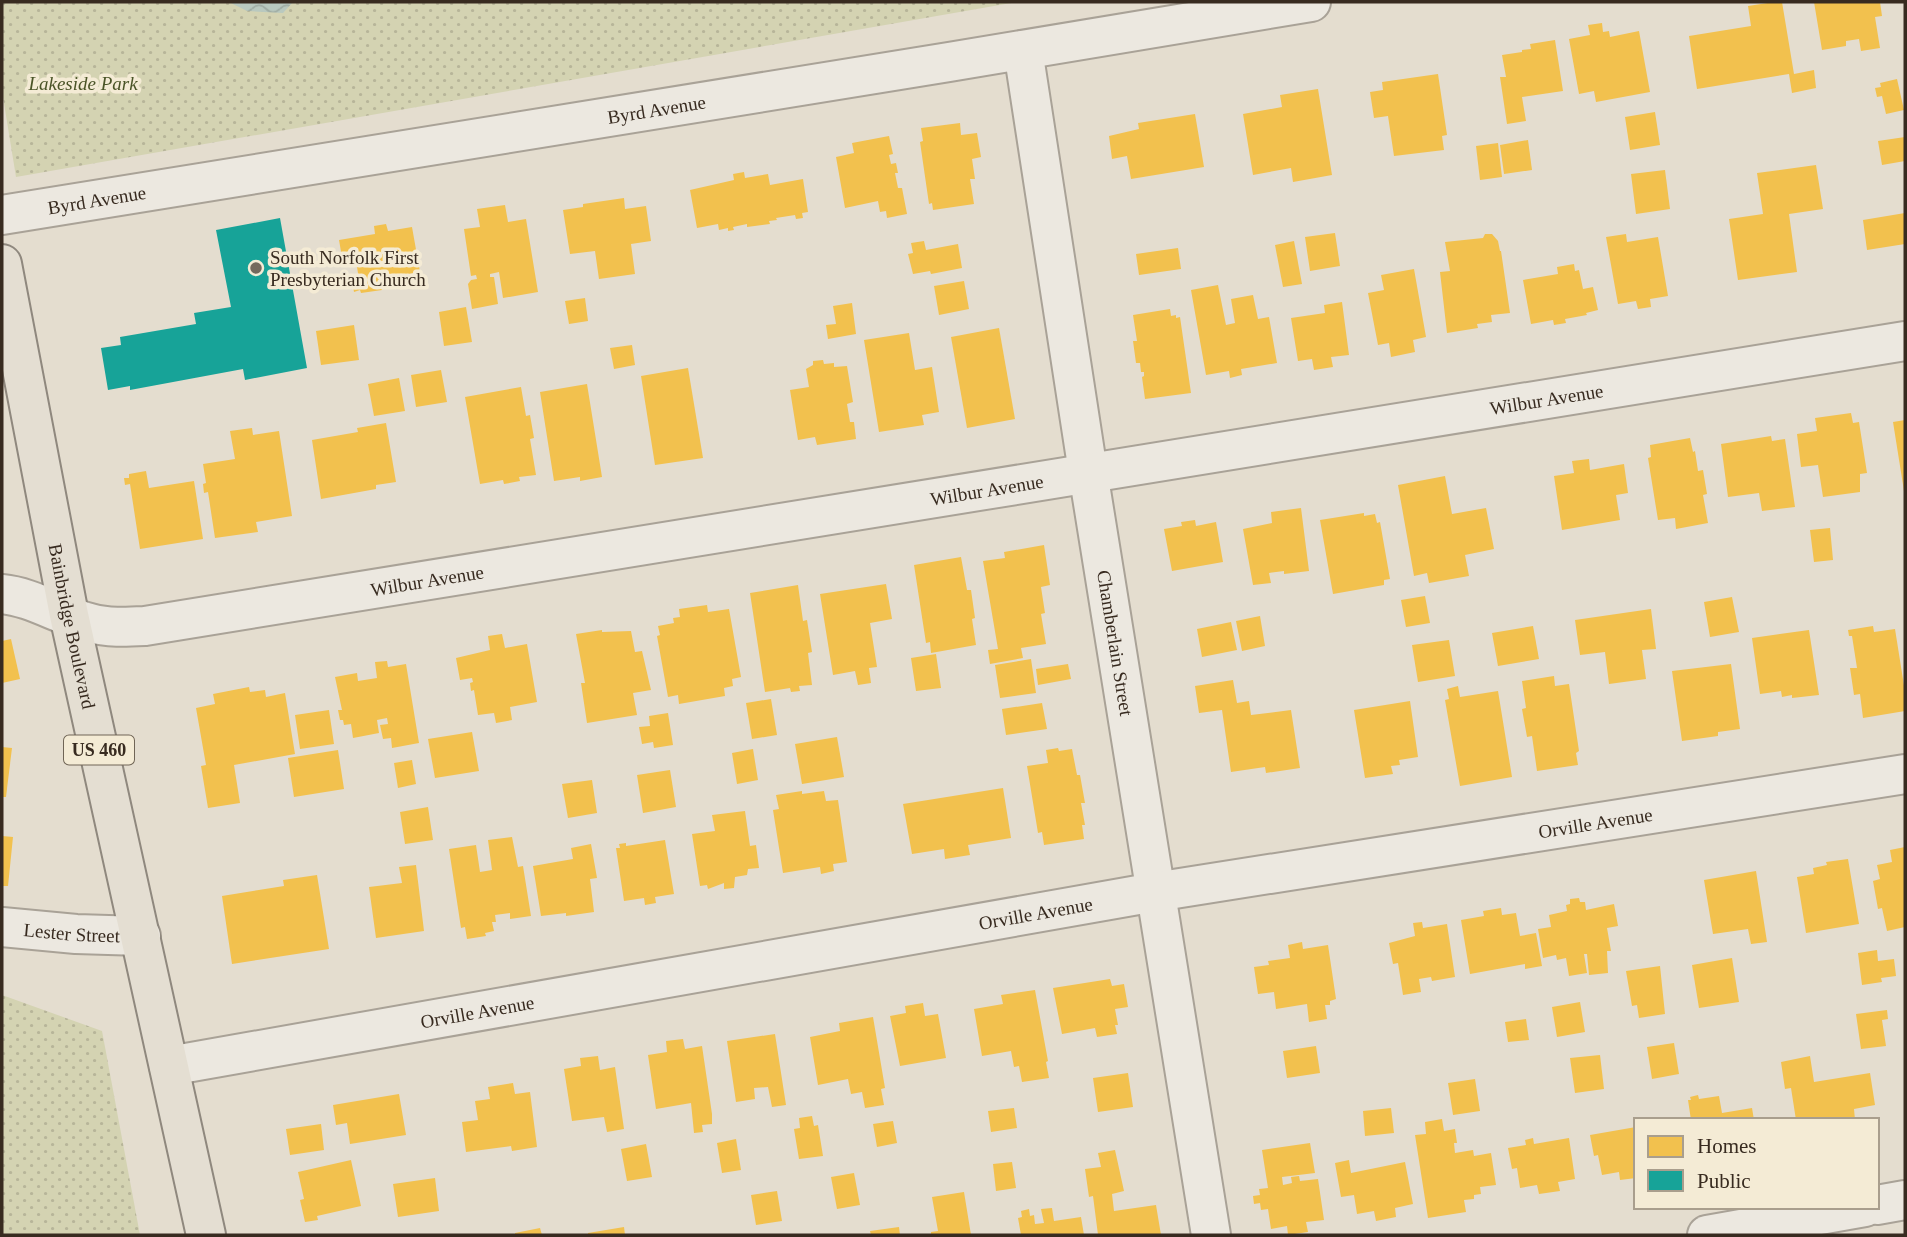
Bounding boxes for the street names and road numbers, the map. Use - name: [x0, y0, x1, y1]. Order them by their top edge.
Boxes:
- street label: Byrd Avenue: [606, 91, 707, 128]
- street label: Byrd Avenue: [46, 181, 148, 218]
- street label: Wilbur Avenue: [1488, 380, 1605, 419]
- street label: Wilbur Avenue: [929, 470, 1045, 509]
- street label: Bainbridge Boulevard: [45, 542, 100, 711]
- street label: Wilbur Avenue: [369, 561, 485, 600]
- street label: Chamberlain Street: [1093, 568, 1138, 718]
- road number: US 460: [64, 736, 134, 764]
- street label: Orville Avenue: [1537, 803, 1654, 842]
- street label: Orville Avenue: [977, 893, 1094, 933]
- street label: Lester Street: [23, 919, 121, 946]
- street label: Orville Avenue: [419, 991, 536, 1032]

